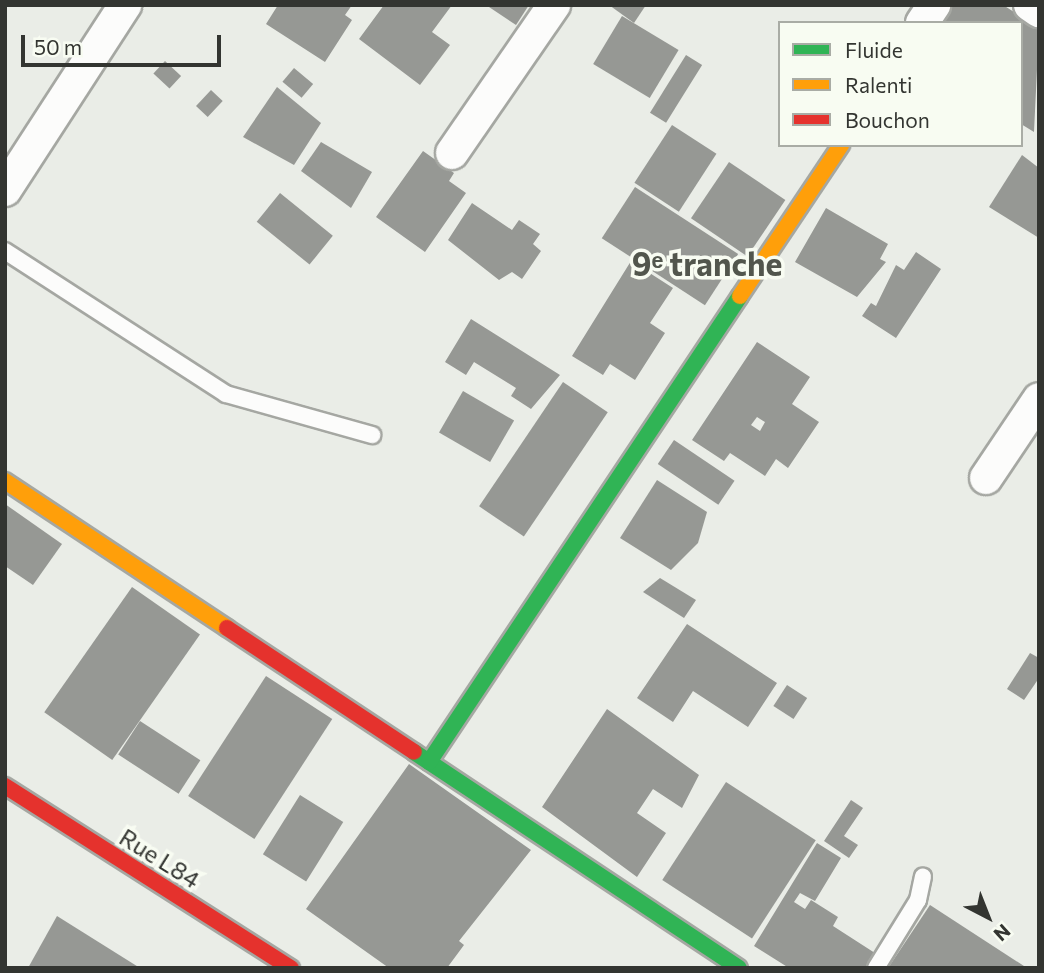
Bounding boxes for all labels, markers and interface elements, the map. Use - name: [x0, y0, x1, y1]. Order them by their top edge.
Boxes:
- scale bar: [24, 21, 224, 65]
- legend: [778, 21, 1023, 147]
- text: 50 m: [34, 34, 82, 59]
- text: Fluide: [845, 37, 903, 62]
- text: Ralenti: [845, 72, 912, 97]
- text: Bouchon: [845, 107, 930, 132]
- district label: 9ᵉ tranche: [632, 244, 782, 282]
- street label: Rue L84: [114, 822, 206, 894]
- north arrow: [953, 882, 1023, 952]
- text: N: [989, 920, 1015, 946]

